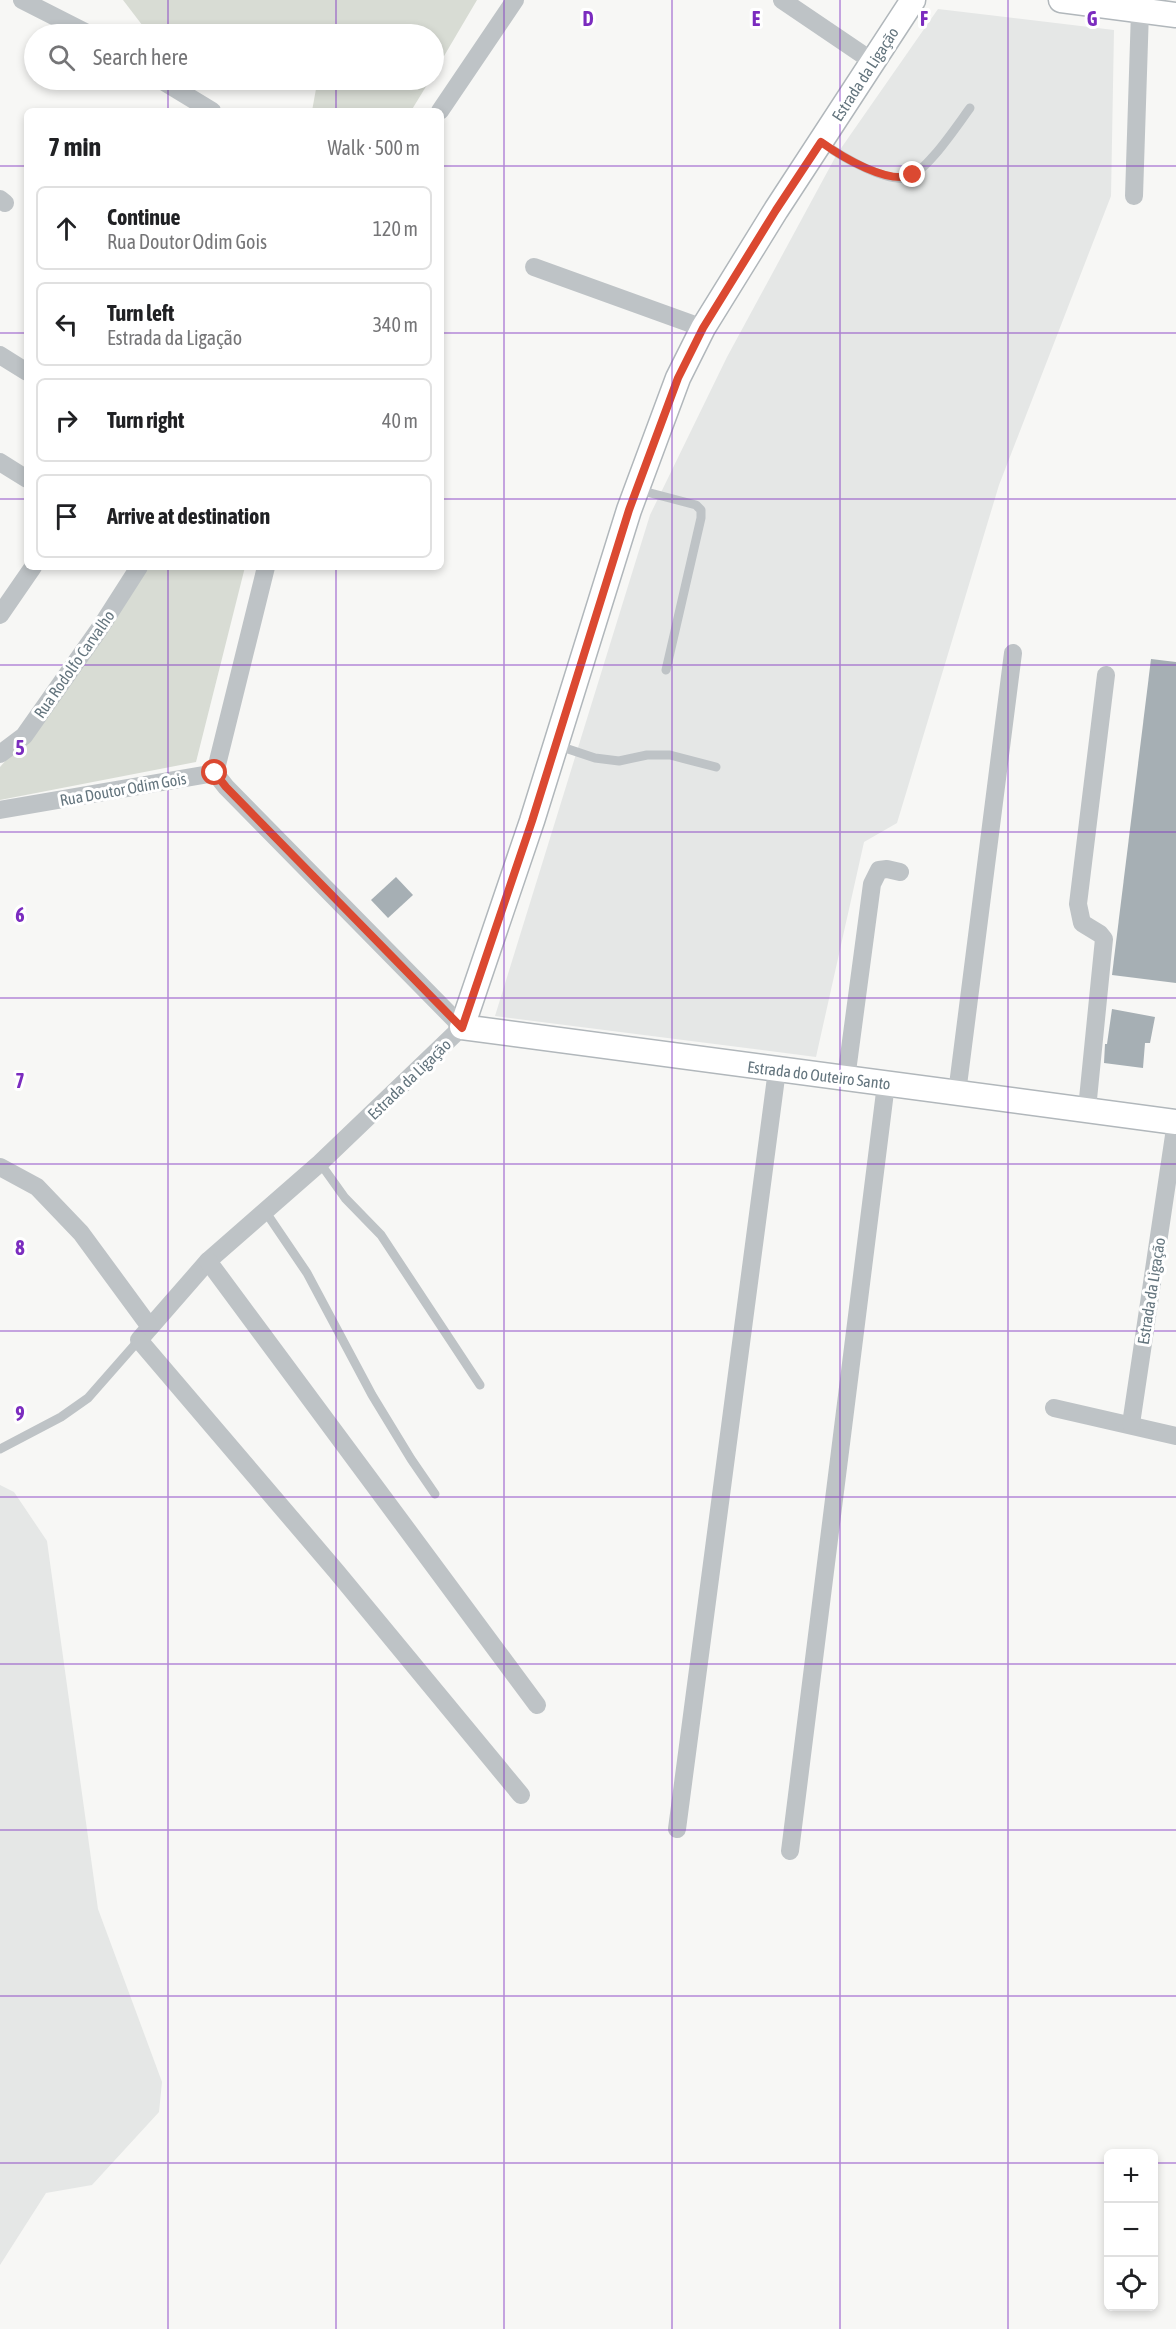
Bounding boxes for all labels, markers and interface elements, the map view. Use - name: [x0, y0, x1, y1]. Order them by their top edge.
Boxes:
- text: D: [582, 7, 594, 30]
- text: E: [752, 7, 761, 30]
- text: F: [920, 7, 928, 30]
- text: G: [1087, 7, 1098, 30]
- search box: [24, 24, 444, 90]
- street label: Estrada da Ligação: [828, 24, 903, 125]
- icon: search: [45, 41, 78, 74]
- text: Search here: [93, 44, 188, 70]
- text: 7 min: [48, 132, 101, 162]
- text: Walk · 500 m: [328, 136, 420, 159]
- route end: [899, 161, 925, 187]
- text: Continue: [107, 204, 181, 230]
- icon: ahead: [50, 212, 83, 245]
- text: 120 m: [373, 217, 418, 240]
- text: Rua Doutor Odim Gois: [107, 230, 267, 253]
- text: Turn left: [107, 300, 174, 326]
- icon: left: [50, 308, 83, 341]
- text: 340 m: [373, 313, 418, 336]
- text: Estrada da Ligação: [107, 326, 242, 349]
- icon: right: [50, 404, 83, 437]
- text: Turn right: [107, 407, 184, 433]
- text: 40 m: [382, 409, 418, 432]
- icon: arrive: [50, 500, 83, 533]
- text: Arrive at destination: [107, 503, 270, 529]
- street label: Rua Rodolfo Carvalho: [30, 607, 118, 721]
- text: 5: [15, 736, 25, 759]
- route start: [201, 759, 227, 785]
- street label: Rua Doutor Odim Gois: [58, 769, 188, 809]
- text: 6: [15, 903, 25, 926]
- street label: Estrada da Ligação: [364, 1035, 455, 1124]
- street label: Estrada do Outeiro Santo: [746, 1057, 892, 1093]
- text: 7: [15, 1069, 25, 1092]
- text: 8: [15, 1236, 25, 1259]
- street label: Estrada da Ligação: [1134, 1236, 1169, 1346]
- text: 9: [15, 1402, 25, 1425]
- map controls: [1104, 2149, 1158, 2311]
- button: +: [1104, 2149, 1158, 2203]
- button: −: [1104, 2203, 1158, 2257]
- button: locate: [1104, 2257, 1158, 2311]

